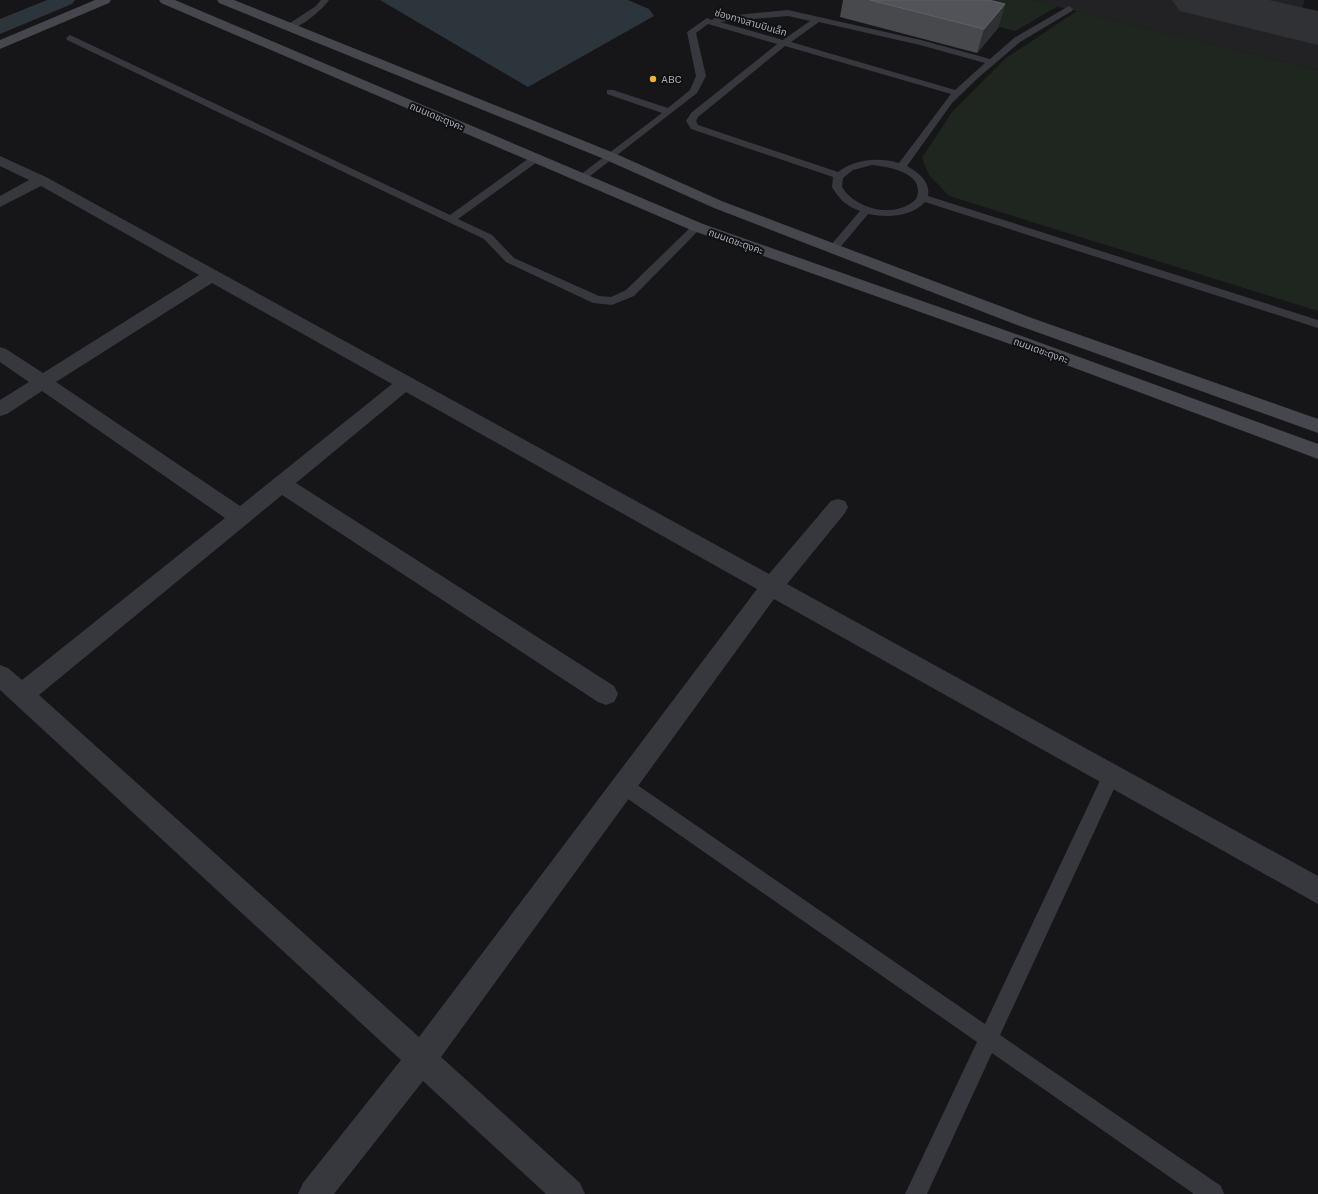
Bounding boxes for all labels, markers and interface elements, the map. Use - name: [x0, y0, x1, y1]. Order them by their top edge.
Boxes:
- street label: ช่องทางสามบินเล็ก: [713, 6, 789, 38]
- place label: ABC: [661, 73, 682, 85]
- marker: ABC: [648, 74, 658, 84]
- street label: ถนนเดชะตุงคะ: [408, 99, 466, 134]
- street label: ถนนเดชะตุงคะ: [707, 226, 765, 257]
- street label: ถนนเดชะตุงคะ: [1012, 335, 1070, 366]

